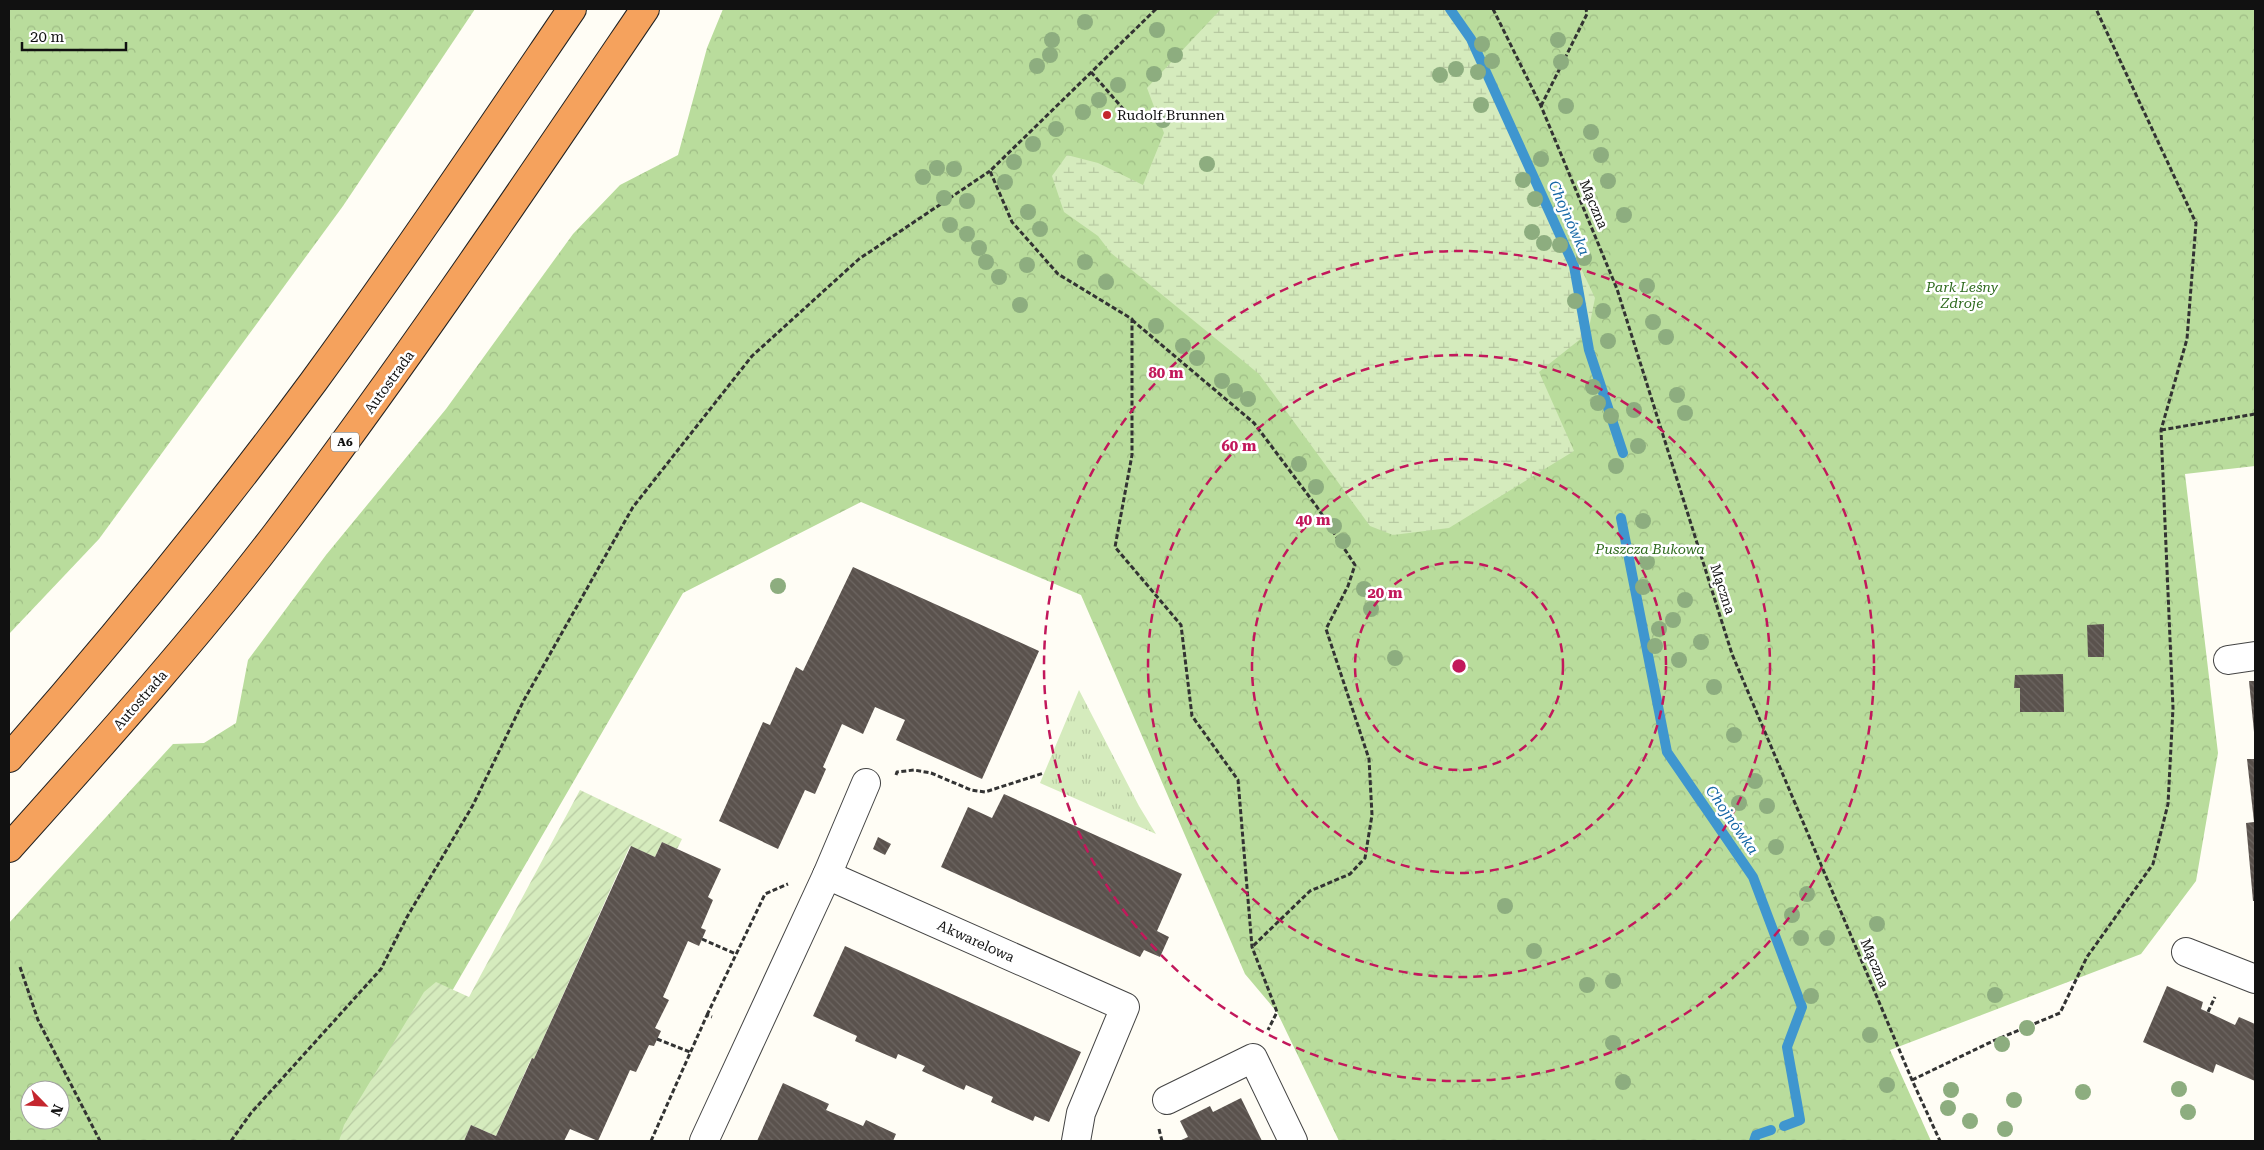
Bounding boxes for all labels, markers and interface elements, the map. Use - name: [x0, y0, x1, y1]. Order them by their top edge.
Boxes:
- scale bar: [22, 20, 126, 52]
- text: 20 m: [30, 28, 65, 46]
- place label: Rudolf Brunnen: [1117, 107, 1225, 123]
- marker: Rudolf Brunnen: [1101, 109, 1113, 121]
- street label: Mączna: [1577, 177, 1612, 231]
- water label: Chojnówka: [1545, 178, 1593, 258]
- park label: Park Leśny Zdroje: [1925, 279, 1999, 311]
- street label: Autostrada: [361, 347, 417, 416]
- text: 80 m: [1148, 364, 1184, 382]
- road number: A6: [331, 432, 359, 452]
- text: 60 m: [1221, 437, 1257, 455]
- text: 40 m: [1295, 511, 1331, 529]
- park label: Puszcza Bukowa: [1594, 541, 1705, 557]
- street label: Mączna: [1707, 562, 1739, 616]
- text: 20 m: [1367, 584, 1403, 602]
- centre of rings: [1450, 657, 1468, 675]
- street label: Autostrada: [110, 667, 170, 733]
- water label: Chojnówka: [1702, 782, 1762, 858]
- street label: Akwarelowa: [935, 917, 1017, 965]
- street label: Mączna: [1858, 936, 1893, 990]
- north arrow: [20, 1080, 70, 1130]
- text: N: [47, 1102, 66, 1119]

